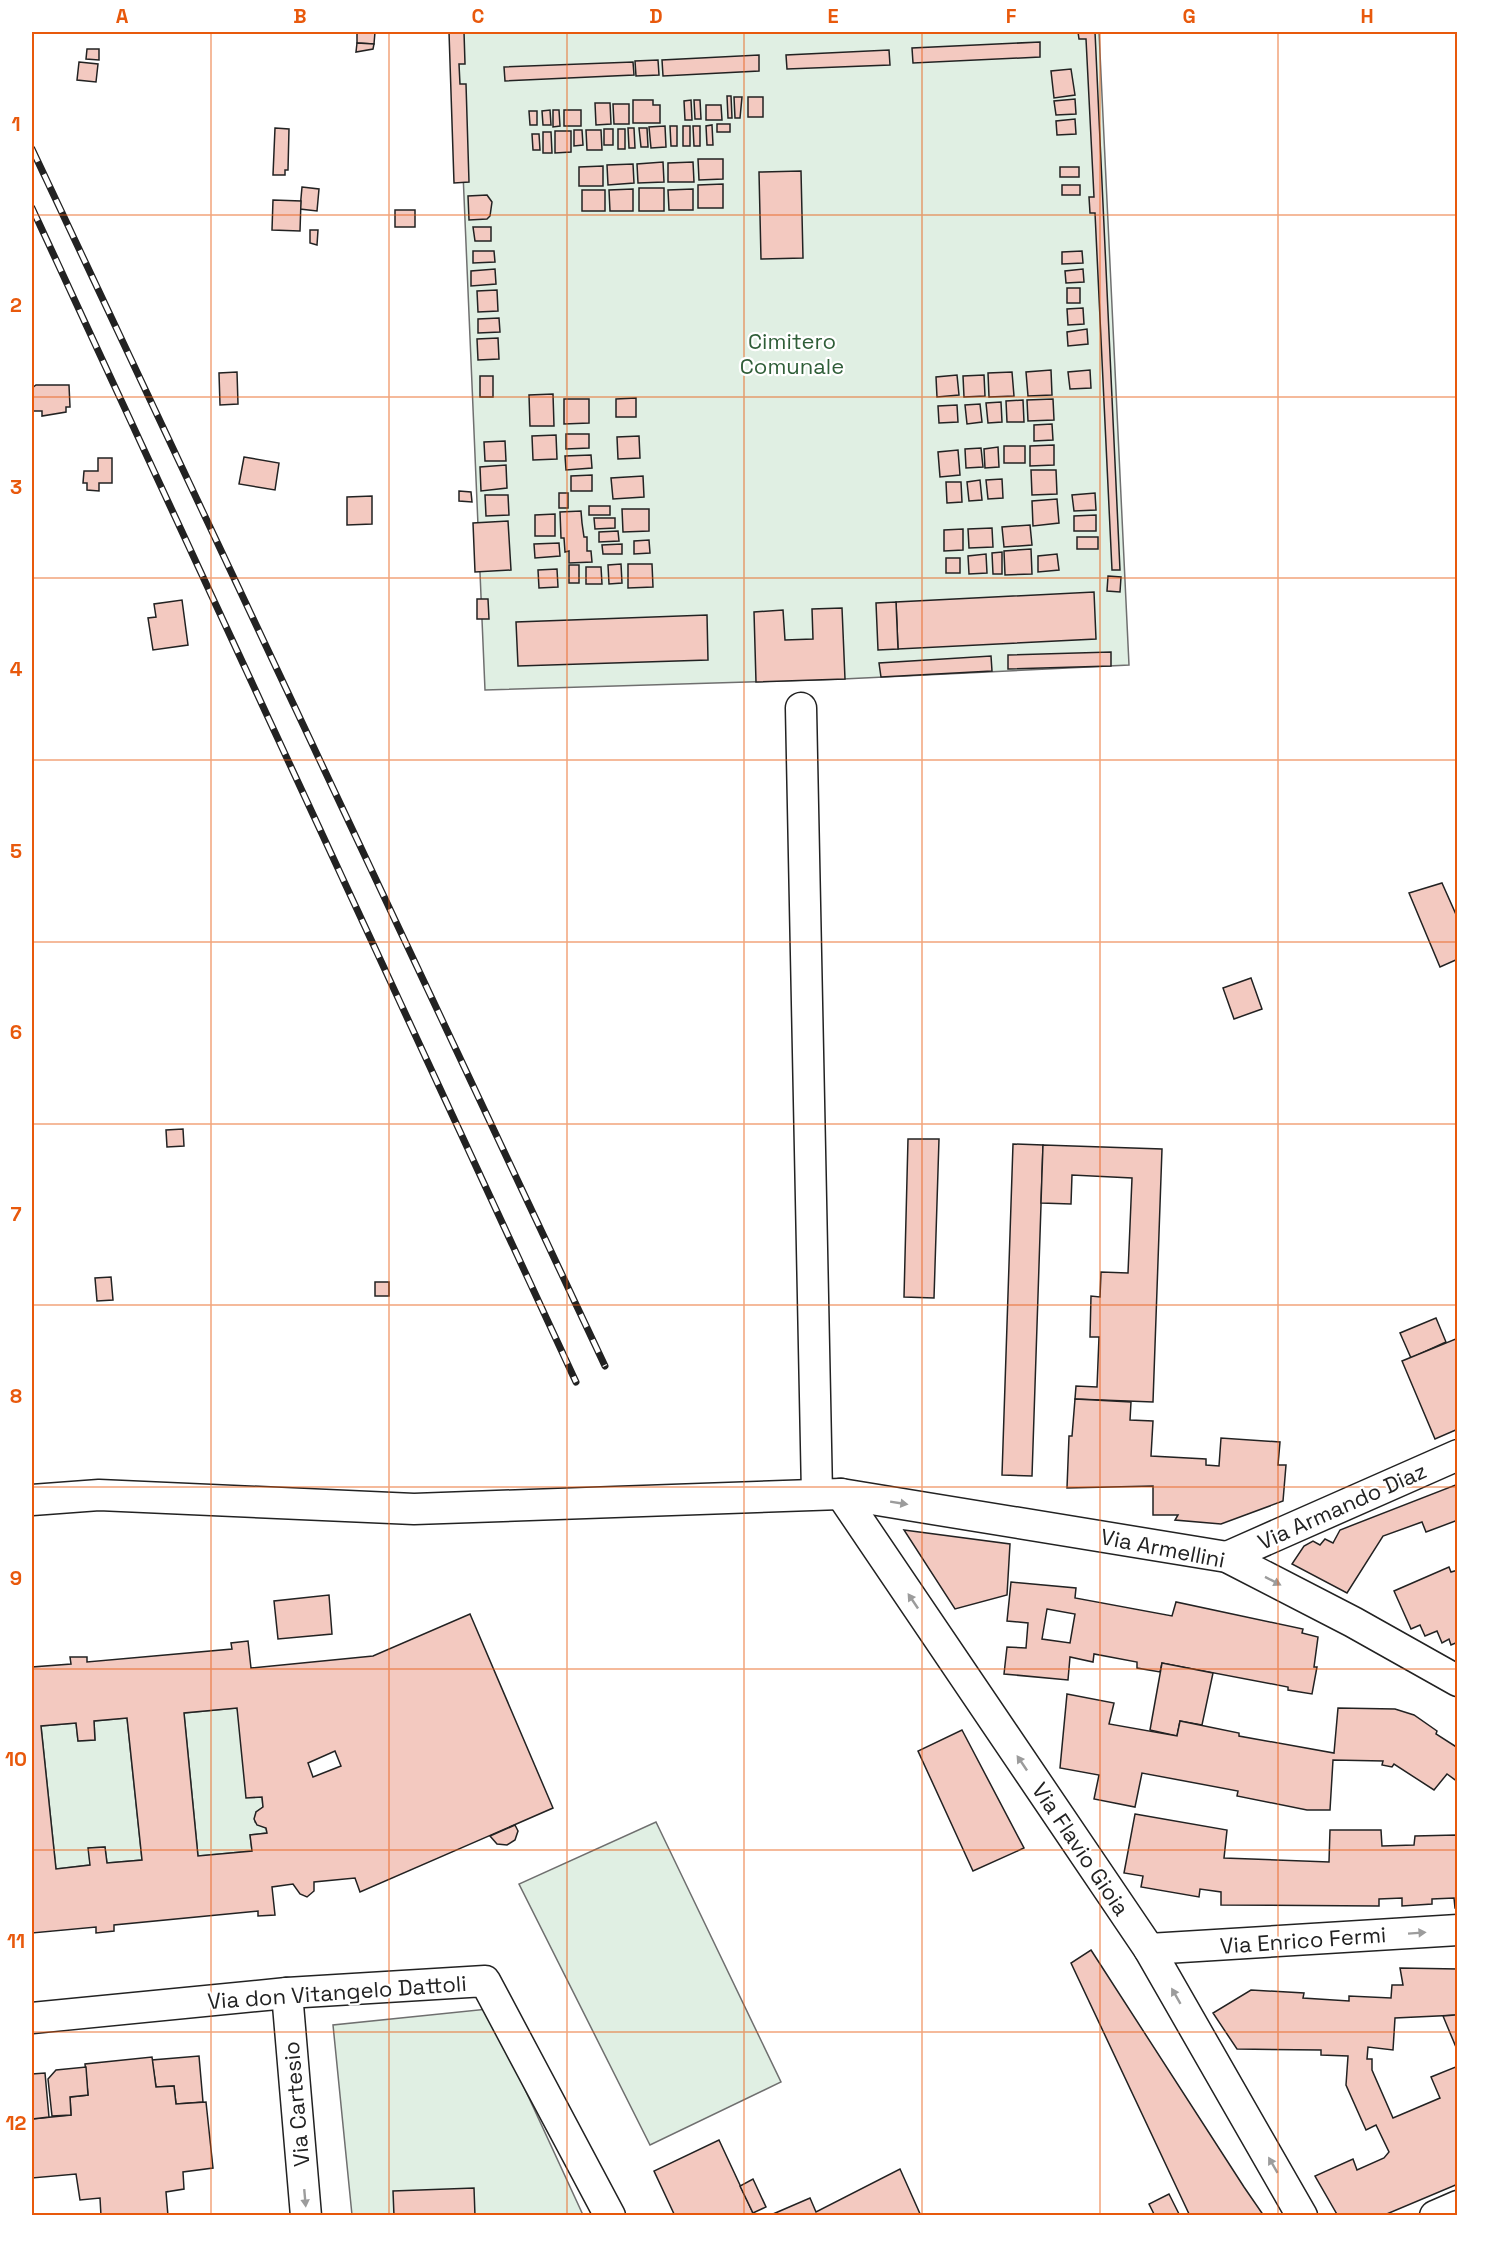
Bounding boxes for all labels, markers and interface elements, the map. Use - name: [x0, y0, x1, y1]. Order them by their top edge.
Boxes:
- text: A: [116, 3, 129, 29]
- text: B: [293, 3, 307, 29]
- text: C: [472, 3, 485, 29]
- text: D: [649, 3, 663, 29]
- text: E: [827, 3, 839, 29]
- text: F: [1006, 3, 1017, 29]
- text: G: [1182, 3, 1196, 29]
- text: H: [1360, 3, 1374, 29]
- text: 1: [11, 111, 21, 137]
- text: 2: [10, 292, 22, 318]
- park label: Cimitero Comunale: [740, 327, 844, 380]
- text: 3: [10, 474, 22, 500]
- text: 4: [10, 656, 23, 682]
- text: 5: [10, 838, 22, 864]
- text: 6: [10, 1019, 22, 1045]
- text: 7: [10, 1201, 22, 1227]
- text: 8: [10, 1383, 22, 1409]
- street label: Via Armando Diaz: [1253, 1456, 1431, 1556]
- one-way arrow: [890, 1499, 909, 1508]
- street label: Via Armellini: [1098, 1522, 1228, 1574]
- text: 9: [10, 1565, 22, 1591]
- one-way arrow: [1264, 1575, 1282, 1585]
- one-way arrow: [908, 1593, 919, 1609]
- text: 10: [5, 1746, 27, 1772]
- one-way arrow: [1016, 1755, 1028, 1771]
- street label: Via Flavio Gioia: [1026, 1777, 1136, 1921]
- street label: Via Enrico Fermi: [1219, 1920, 1387, 1960]
- text: 11: [7, 1928, 25, 1954]
- one-way arrow: [1407, 1928, 1426, 1938]
- street label: Via don Vitangelo Dattoli: [206, 1969, 468, 2015]
- one-way arrow: [1170, 1988, 1181, 2004]
- street label: Via Cartesio: [277, 2040, 315, 2168]
- text: 12: [6, 2110, 27, 2136]
- one-way arrow: [1268, 2156, 1278, 2173]
- one-way arrow: [300, 2188, 310, 2207]

